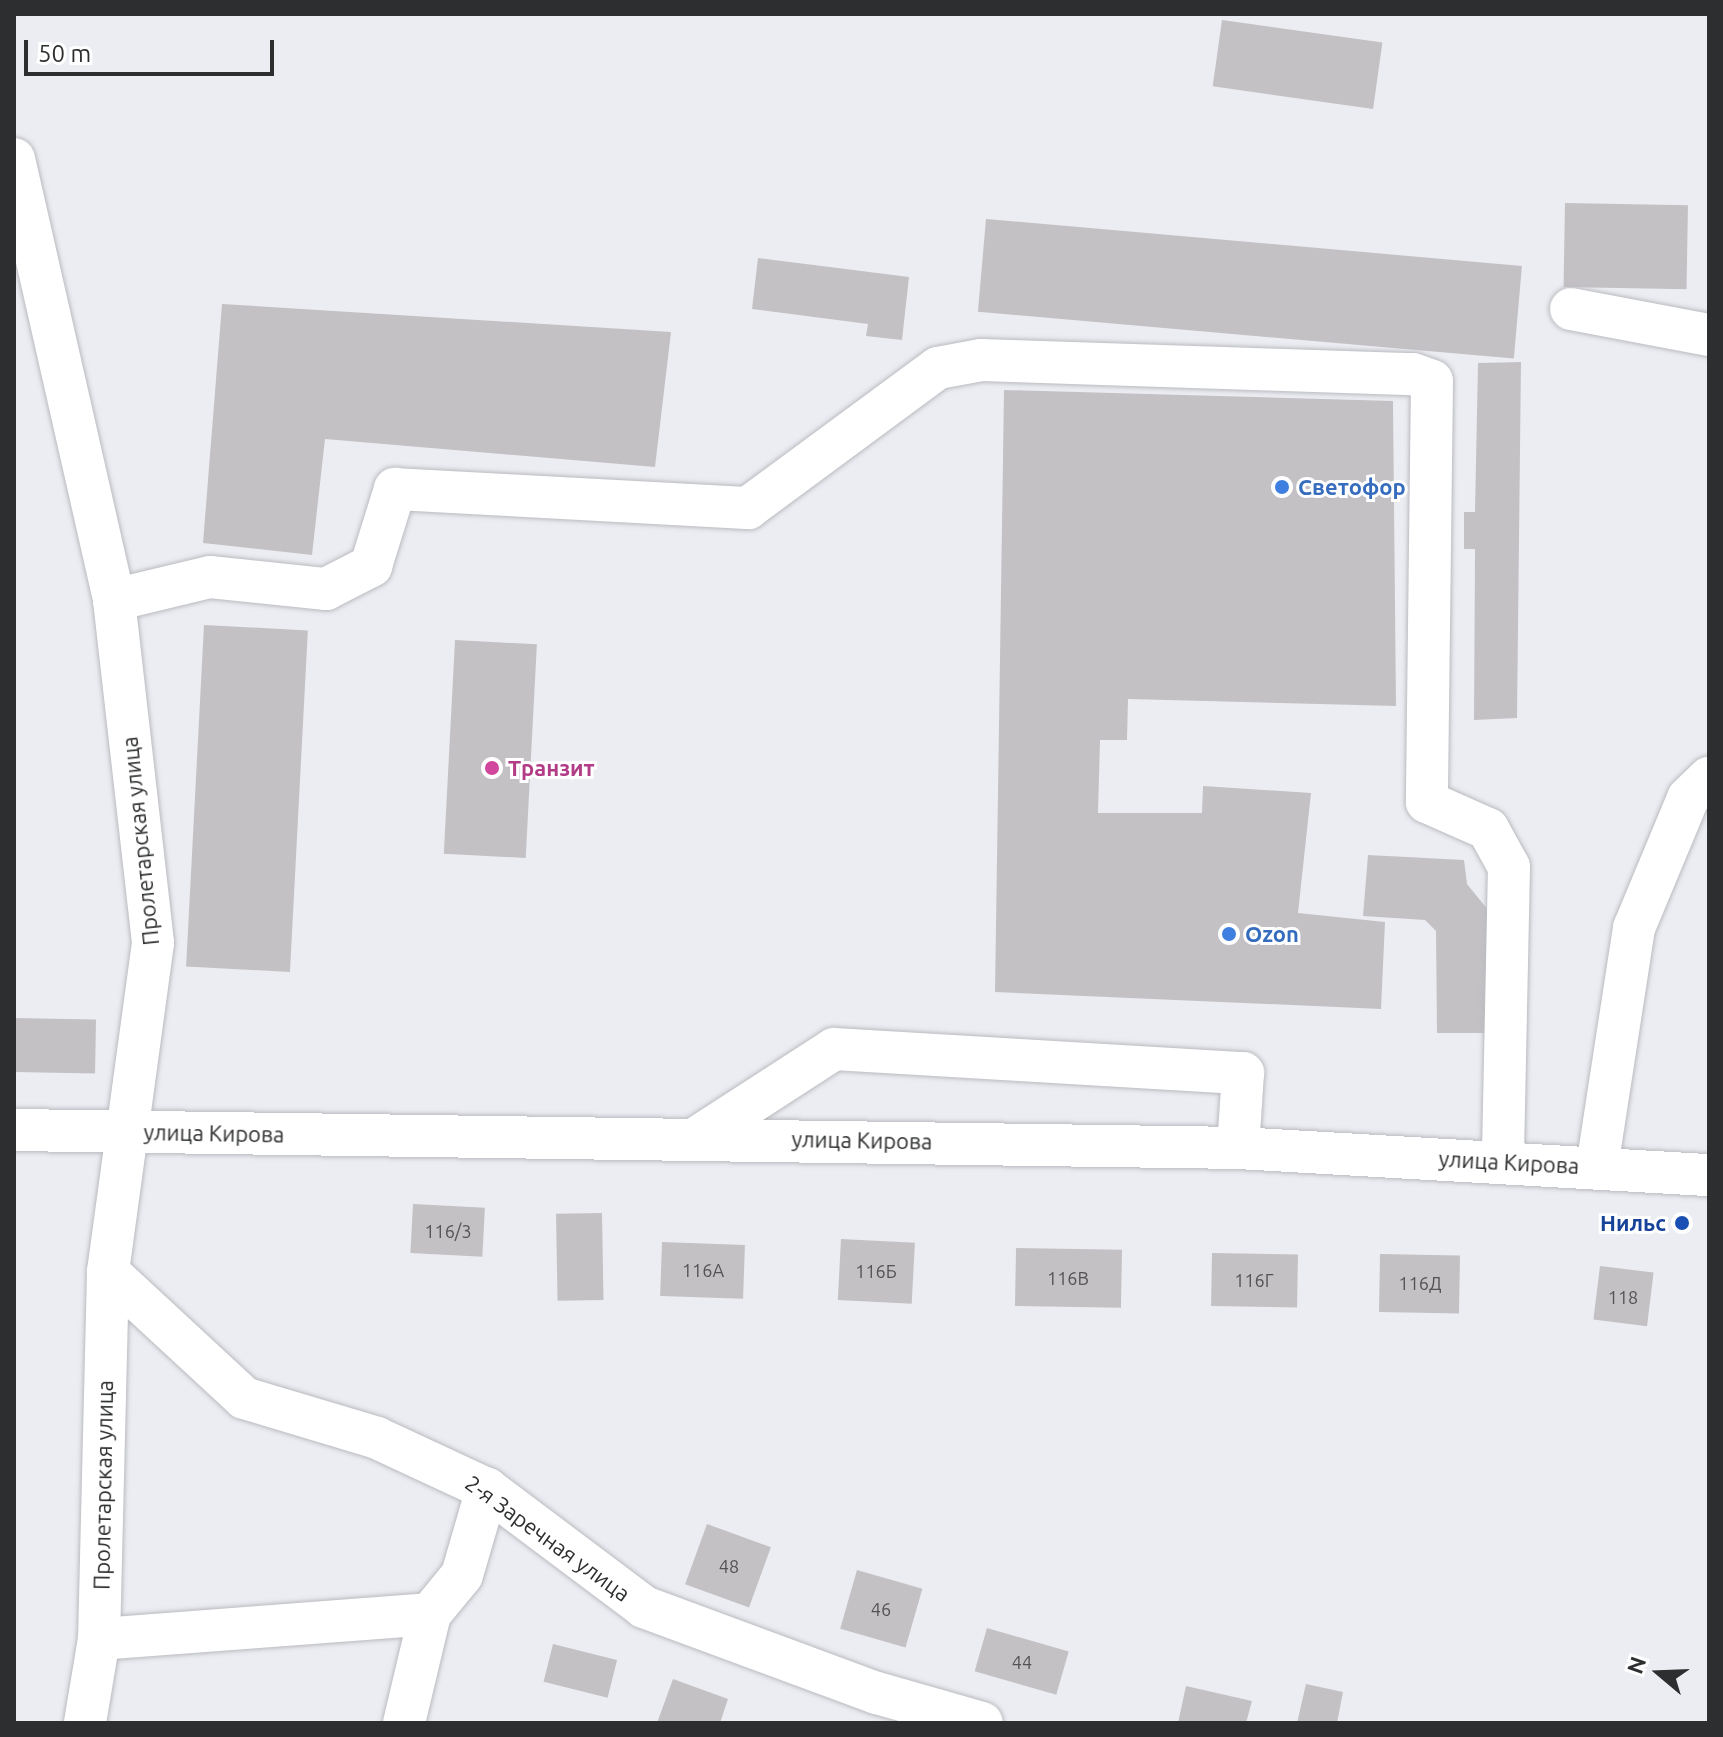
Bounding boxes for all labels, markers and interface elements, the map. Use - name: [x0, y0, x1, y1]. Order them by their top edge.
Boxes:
- scale bar: [28, 24, 278, 74]
- text: 50 m: [38, 40, 91, 67]
- place label: Светофор: [1298, 474, 1406, 500]
- marker: Светофор: [1273, 478, 1291, 496]
- street label: Пролетарская улица: [116, 735, 164, 947]
- place label: Транзит: [508, 755, 595, 781]
- marker: Транзит: [483, 759, 501, 777]
- place label: Ozon: [1245, 921, 1299, 947]
- marker: Ozon: [1220, 925, 1238, 943]
- street label: улица Кирова: [143, 1119, 285, 1147]
- street label: улица Кирова: [791, 1126, 933, 1154]
- street label: улица Кирова: [1438, 1145, 1580, 1179]
- place label: Нильс: [1600, 1210, 1666, 1236]
- marker: Нильс: [1673, 1214, 1691, 1232]
- house number: 116/3: [424, 1220, 472, 1242]
- house number: 116А: [682, 1259, 724, 1281]
- house number: 116Б: [855, 1260, 897, 1282]
- house number: 116В: [1047, 1267, 1089, 1289]
- house number: 116Г: [1234, 1269, 1274, 1291]
- house number: 116Д: [1398, 1272, 1442, 1294]
- house number: 118: [1608, 1286, 1638, 1308]
- street label: Пролетарская улица: [88, 1380, 118, 1590]
- street label: 2-я Заречная улица: [461, 1469, 635, 1607]
- house number: 48: [719, 1555, 739, 1577]
- house number: 46: [871, 1598, 891, 1620]
- north arrow: [1619, 1633, 1699, 1713]
- house number: 44: [1012, 1651, 1032, 1673]
- text: N: [1621, 1653, 1650, 1677]

